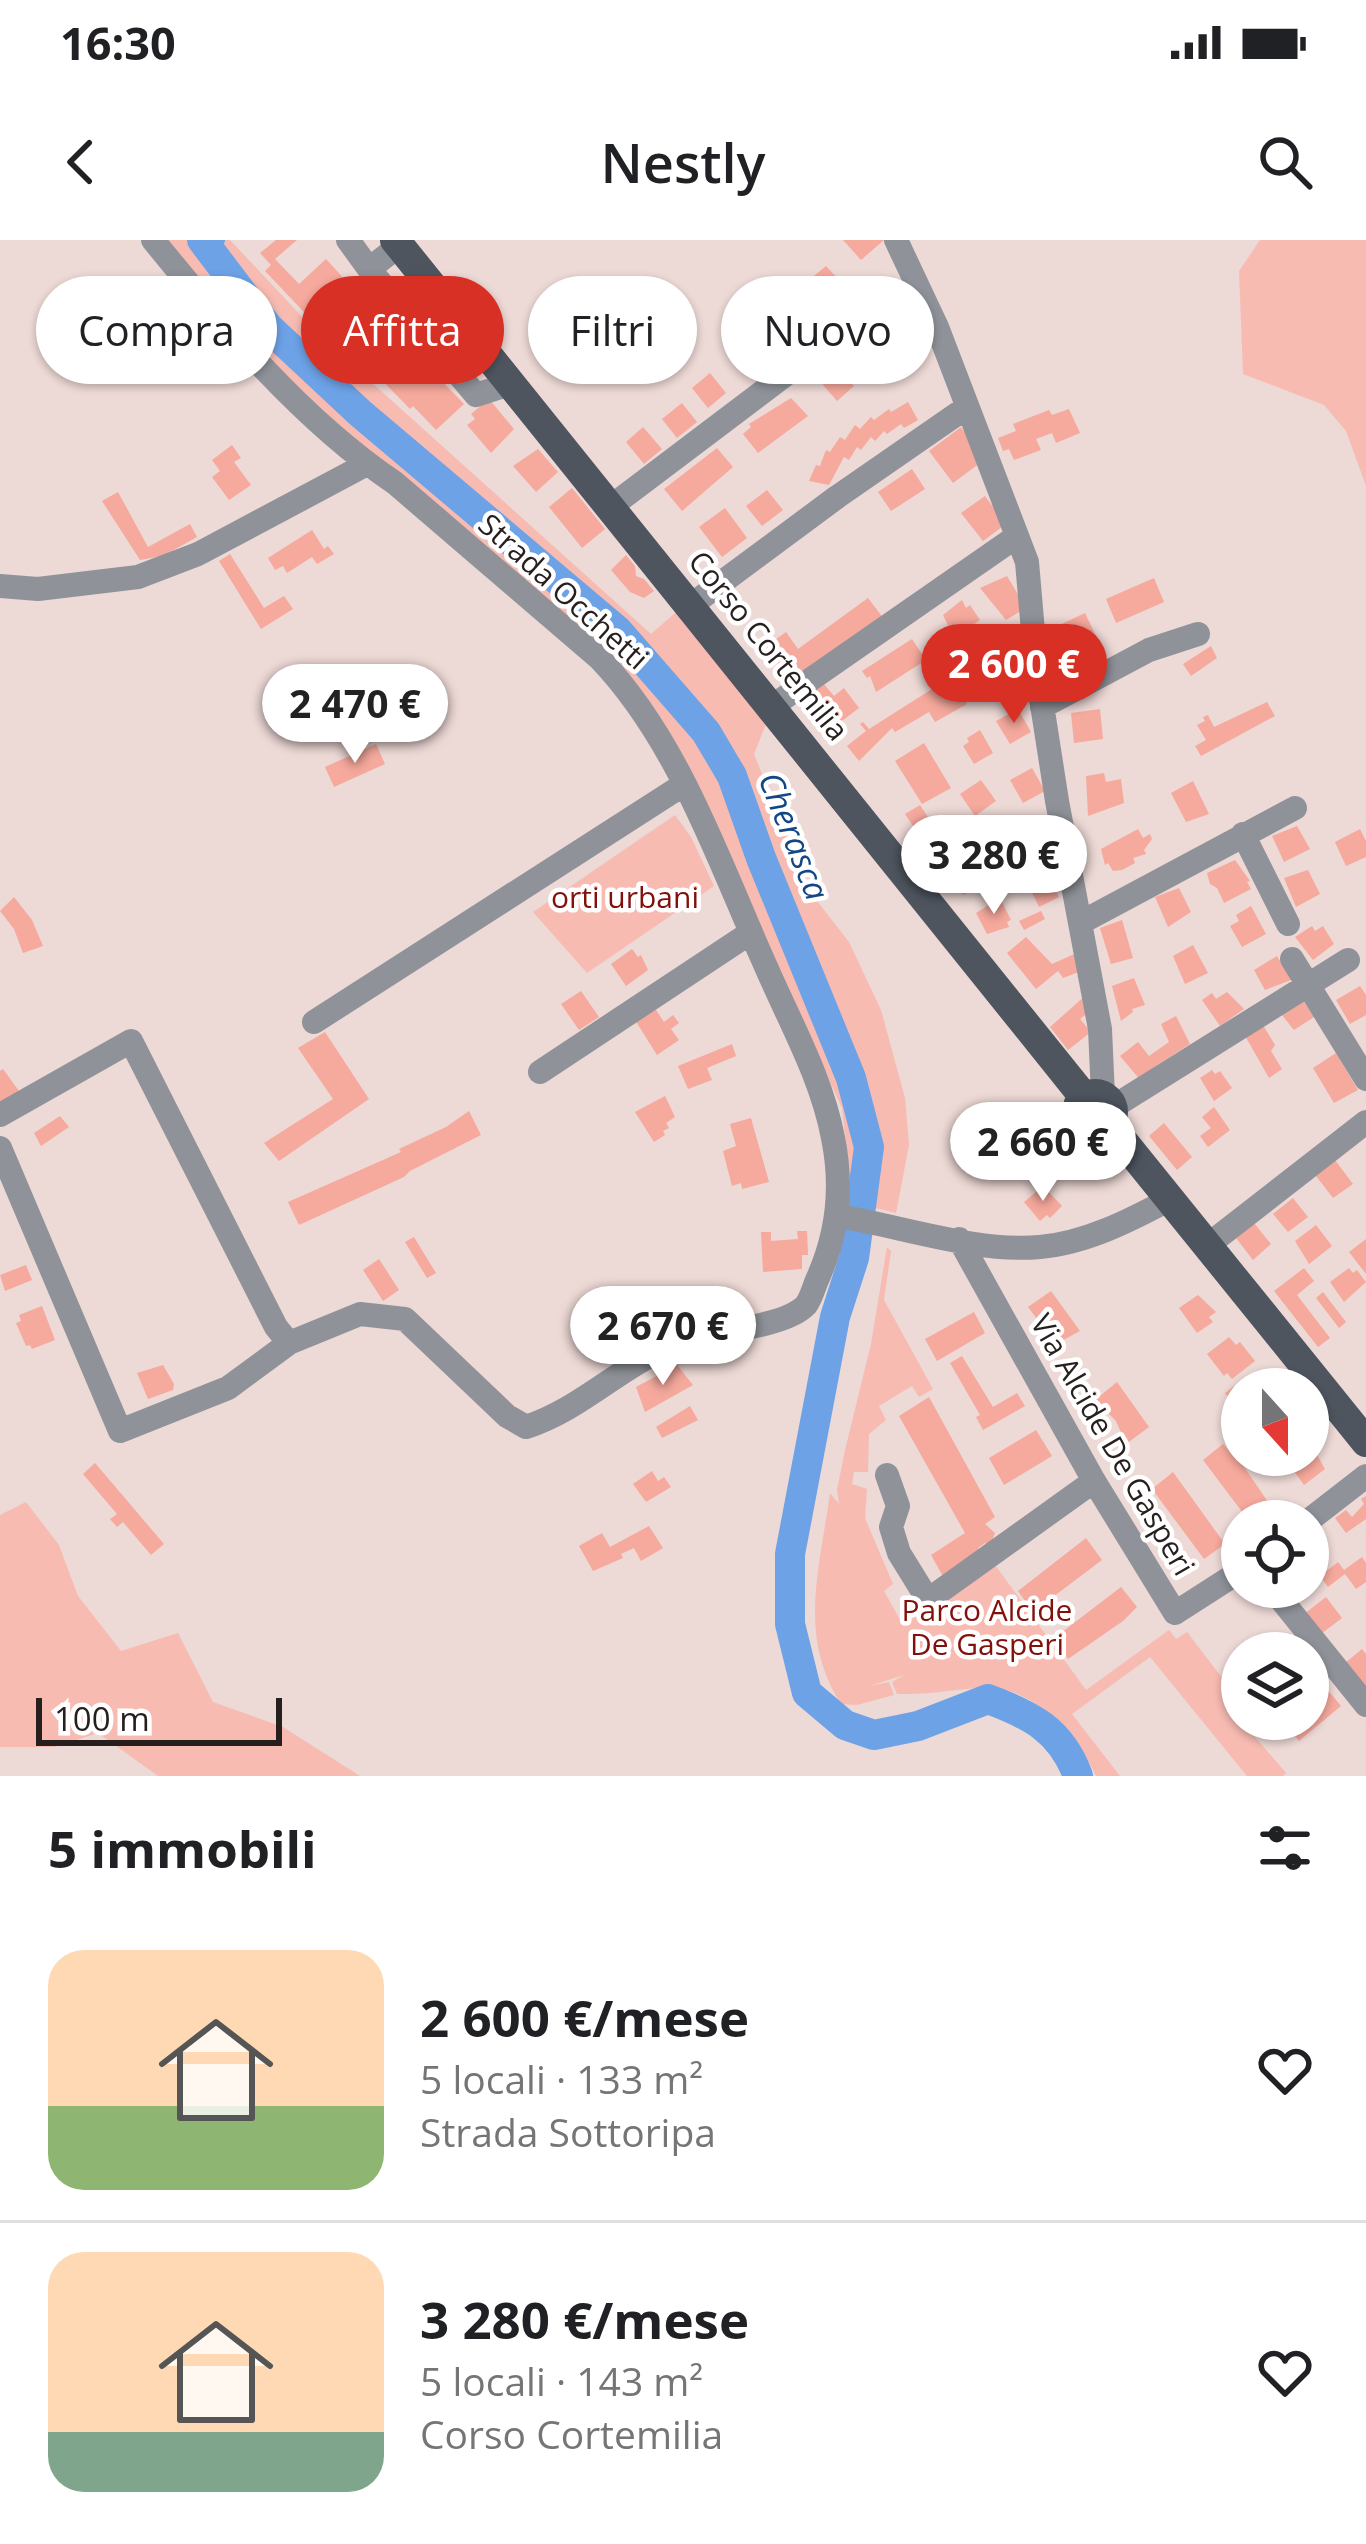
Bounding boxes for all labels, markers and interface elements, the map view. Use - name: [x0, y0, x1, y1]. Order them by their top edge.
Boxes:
- text: 16:30: [60, 12, 176, 73]
- text: Nestly: [600, 125, 766, 199]
- icon: back: [48, 129, 114, 195]
- icon: search: [1252, 129, 1318, 195]
- chip: Compra: [36, 276, 277, 384]
- chip: Affitta: [301, 276, 504, 384]
- chip: Filtri: [528, 276, 697, 384]
- chip: Nuovo: [721, 276, 934, 384]
- street label: Strada Occhetti: [470, 504, 658, 678]
- street label: Corso Cortemilia: [680, 542, 858, 749]
- pin: 2 600 €: [903, 624, 1125, 726]
- text: 2 600 €: [948, 636, 1080, 689]
- pin: 2 470 €: [244, 664, 466, 766]
- text: 2 470 €: [289, 676, 421, 729]
- water label: Cherasca: [748, 765, 840, 907]
- pin: 3 280 €: [883, 815, 1105, 917]
- text: 3 280 €: [928, 827, 1060, 880]
- park label: orti urbani: [551, 876, 699, 917]
- pin: 2 660 €: [932, 1102, 1154, 1204]
- text: 2 660 €: [977, 1114, 1109, 1167]
- pin: 2 670 €: [552, 1286, 774, 1388]
- text: 2 670 €: [597, 1298, 729, 1351]
- street label: Via Alcide De Gasperi: [1022, 1306, 1205, 1583]
- north arrow: [1221, 1368, 1329, 1476]
- map controls: [1221, 1368, 1329, 1740]
- button: locate: [1221, 1500, 1329, 1608]
- park label: Parco Alcide De Gasperi: [902, 1589, 1072, 1664]
- button: layers: [1221, 1632, 1329, 1740]
- scale bar: [36, 1692, 282, 1745]
- text: 100 m: [54, 1696, 150, 1741]
- text: 5 immobili: [48, 1813, 317, 1883]
- icon: filters: [1252, 1815, 1318, 1881]
- text: 2 600 €/mese: [420, 1982, 749, 2052]
- icon: home: [144, 1998, 288, 2142]
- icon: heart: [1252, 2037, 1318, 2103]
- text: 5 locali · 133 m²: [420, 2052, 703, 2105]
- text: Strada Sottoripa: [420, 2105, 716, 2158]
- text: 3 280 €/mese: [420, 2284, 749, 2354]
- icon: home: [144, 2300, 288, 2444]
- icon: heart: [1252, 2339, 1318, 2405]
- text: 5 locali · 143 m²: [420, 2354, 703, 2407]
- text: Corso Cortemilia: [420, 2407, 723, 2460]

